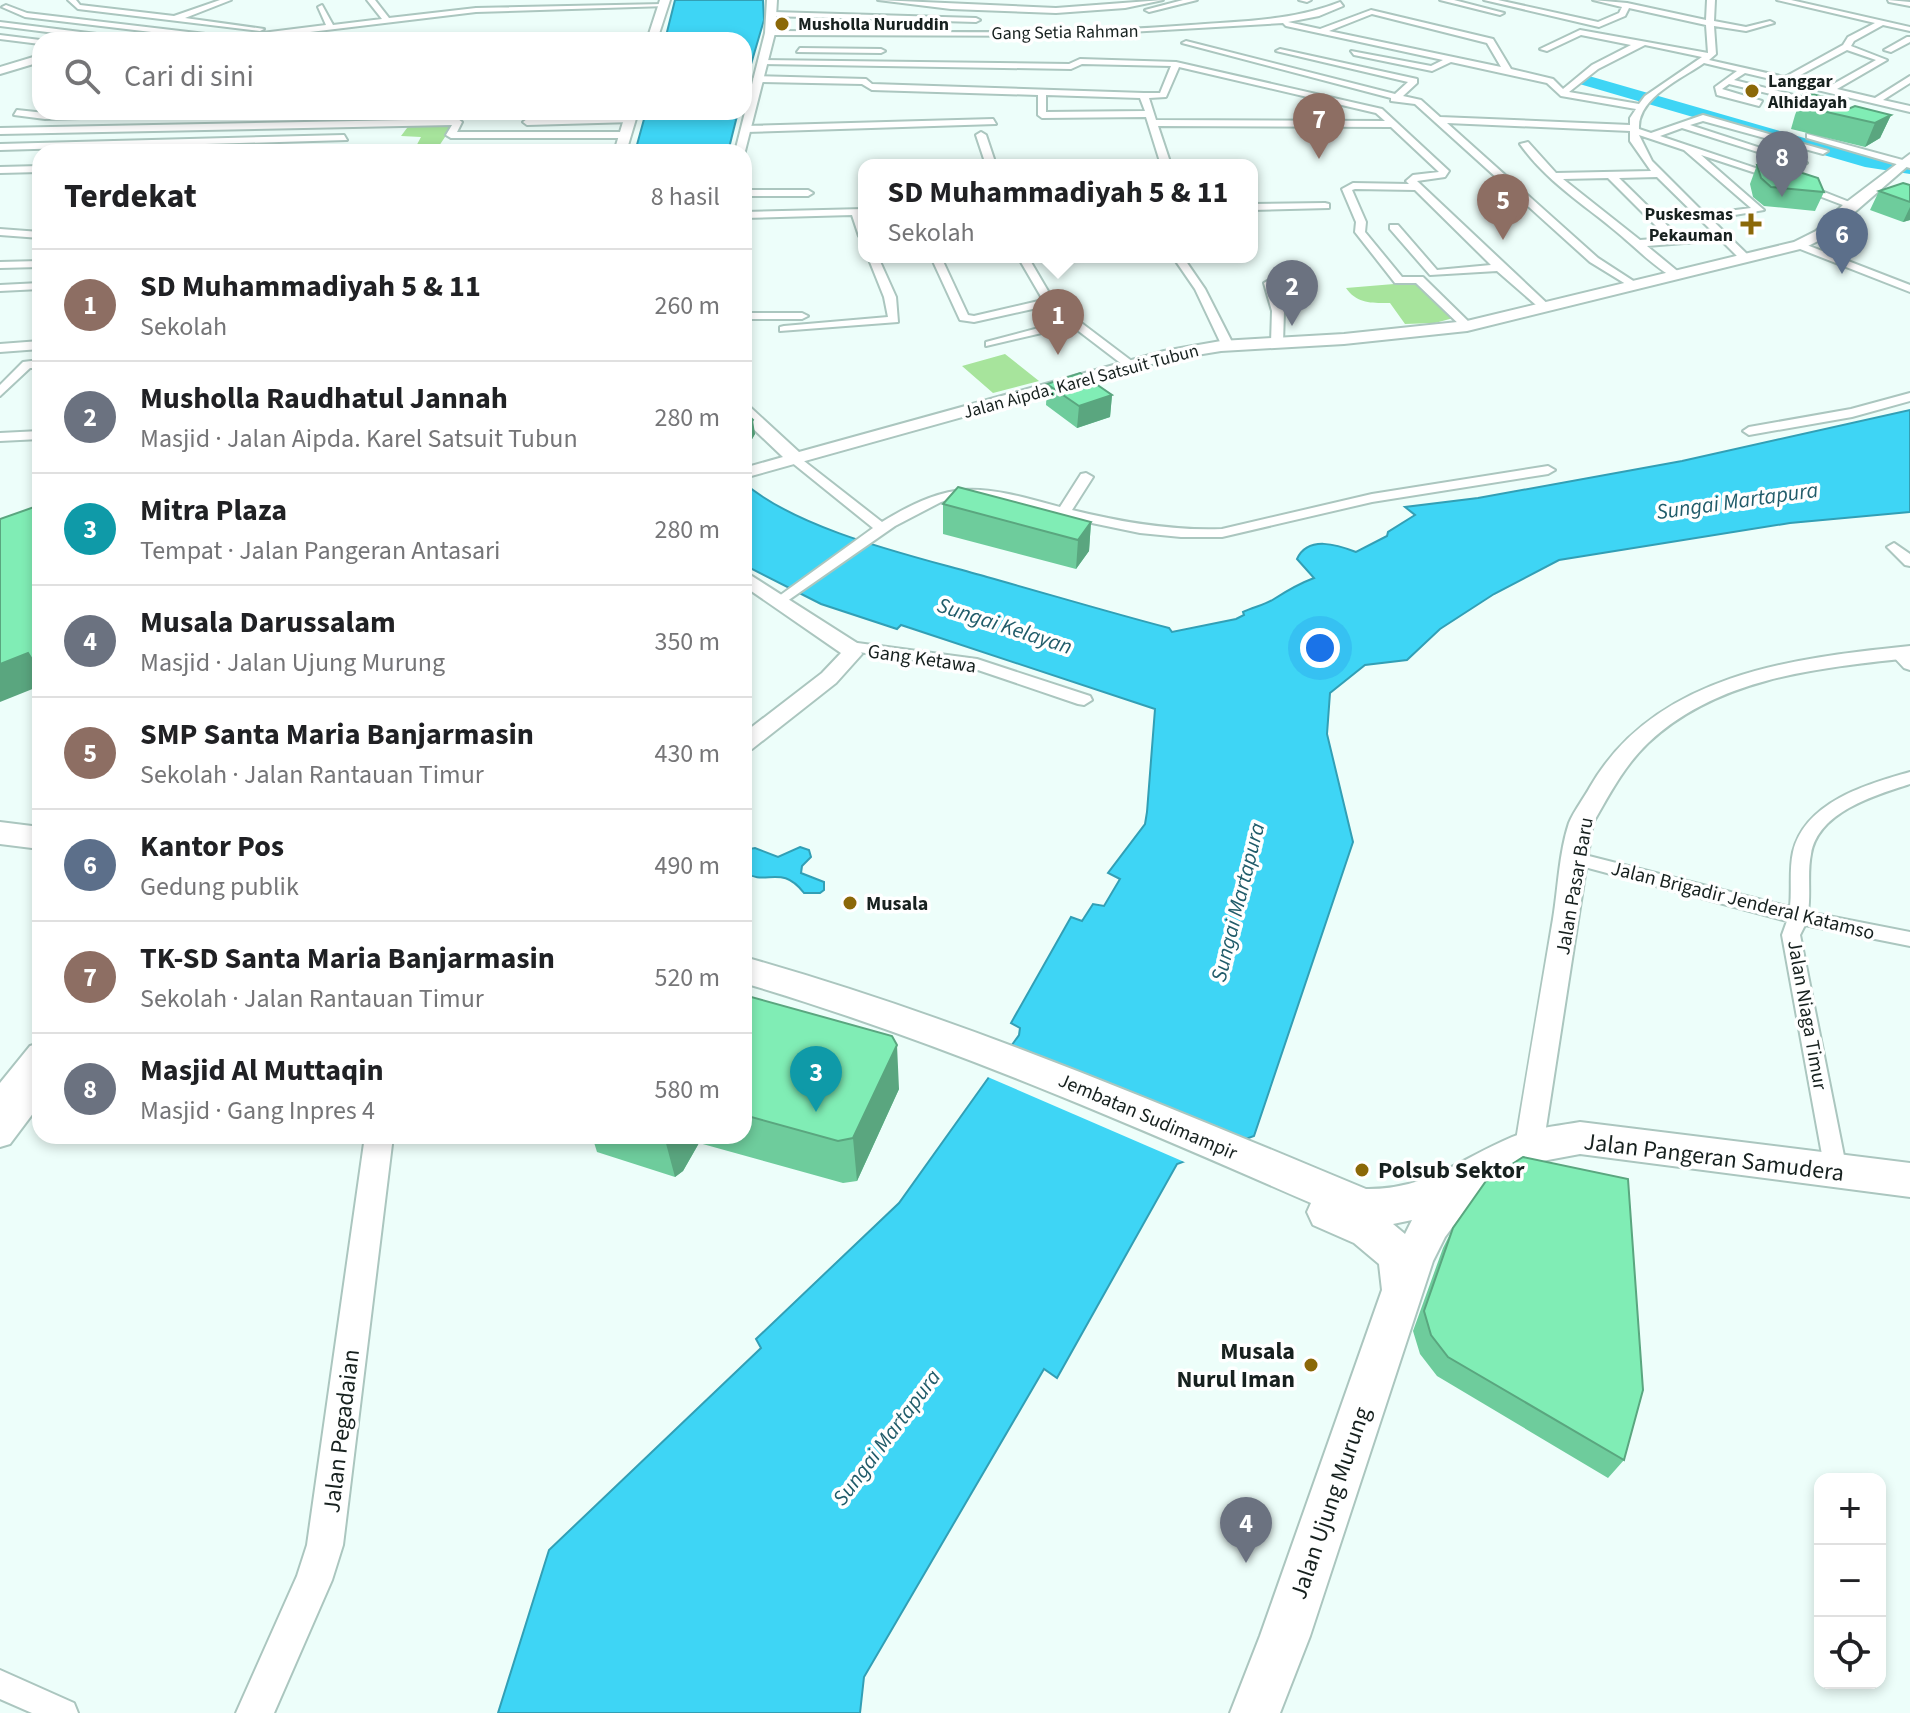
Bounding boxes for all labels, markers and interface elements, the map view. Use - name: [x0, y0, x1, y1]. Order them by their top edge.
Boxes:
- place label: Musholla Nuruddin: [798, 12, 949, 37]
- marker: Musholla Nuruddin: [773, 15, 791, 33]
- street label: Gang Setia Rahman: [991, 19, 1139, 46]
- search box: [32, 32, 752, 120]
- icon: search: [60, 54, 104, 98]
- text: Cari di sini: [124, 55, 254, 98]
- place label: Langgar Alhidayah: [1767, 69, 1847, 115]
- marker: Langgar Alhidayah: [1743, 82, 1761, 100]
- pin: 7: [1293, 93, 1345, 159]
- pin: 8: [1756, 131, 1808, 197]
- popup: [858, 159, 1258, 263]
- text: SD Muhammadiyah 5 & 11: [888, 171, 1228, 214]
- text: Terdekat: [64, 172, 197, 221]
- pin: 5: [1477, 174, 1529, 240]
- text: 8 hasil: [651, 178, 720, 215]
- place label: Puskesmas Pekauman: [1645, 202, 1733, 248]
- pin: 6: [1816, 208, 1868, 274]
- marker: Puskesmas Pekauman: [1740, 213, 1762, 235]
- text: Sekolah: [888, 214, 975, 251]
- pin: 2: [1266, 260, 1318, 326]
- text: SD Muhammadiyah 5 & 11: [140, 265, 481, 308]
- text: 1: [83, 287, 97, 324]
- text: 260 m: [654, 287, 720, 324]
- pin: 1: [1032, 289, 1084, 355]
- text: Sekolah: [140, 308, 227, 345]
- street label: Jalan Aipda. Karel Satsuit Tubun: [961, 338, 1202, 425]
- text: Musholla Raudhatul Jannah: [140, 377, 508, 420]
- text: 2: [83, 399, 97, 436]
- text: 280 m: [654, 399, 720, 436]
- text: Masjid · Jalan Aipda. Karel Satsuit Tubun: [140, 420, 578, 457]
- water label: Sungai Martapura: [1654, 474, 1820, 528]
- text: Mitra Plaza: [140, 489, 287, 532]
- text: 3: [83, 511, 97, 548]
- text: 280 m: [654, 511, 720, 548]
- text: Tempat · Jalan Pangeran Antasari: [140, 532, 500, 569]
- water label: Sungai Kelayan: [933, 589, 1076, 663]
- text: Musala Darussalam: [140, 601, 396, 644]
- text: 4: [83, 623, 97, 660]
- text: 350 m: [654, 623, 720, 660]
- your location: [1300, 628, 1340, 668]
- street label: Gang Ketawa: [866, 638, 978, 680]
- text: Masjid · Jalan Ujung Murung: [140, 644, 445, 681]
- text: SMP Santa Maria Banjarmasin: [140, 713, 534, 756]
- text: 5: [83, 735, 97, 772]
- text: 430 m: [654, 735, 720, 772]
- text: Sekolah · Jalan Rantauan Timur: [140, 756, 484, 793]
- street label: Jalan Pasar Baru: [1549, 815, 1601, 957]
- water label: Sungai Martapura: [1203, 819, 1273, 985]
- text: Kantor Pos: [140, 825, 284, 868]
- text: 6: [83, 847, 97, 884]
- text: 490 m: [654, 847, 720, 884]
- street label: Jalan Brigadir Jenderal Katamso: [1608, 855, 1878, 947]
- text: Gedung publik: [140, 868, 299, 905]
- place label: Musala: [866, 890, 928, 918]
- marker: Musala: [841, 894, 859, 912]
- text: TK-SD Santa Maria Banjarmasin: [140, 937, 555, 980]
- street label: Jalan Niaga Timur: [1780, 938, 1834, 1092]
- text: 7: [83, 959, 97, 996]
- text: 520 m: [654, 959, 720, 996]
- text: Sekolah · Jalan Rantauan Timur: [140, 980, 484, 1017]
- pin: 3: [790, 1046, 842, 1112]
- text: Masjid Al Muttaqin: [140, 1049, 384, 1092]
- street label: Jembatan Sudimampir: [1054, 1067, 1241, 1167]
- text: 8: [83, 1071, 97, 1108]
- text: 580 m: [654, 1071, 720, 1108]
- text: Masjid · Gang Inpres 4: [140, 1092, 375, 1129]
- street label: Jalan Pangeran Samudera: [1582, 1124, 1846, 1191]
- place label: Polsub Sektor: [1378, 1153, 1525, 1188]
- marker: Polsub Sektor: [1353, 1161, 1371, 1179]
- place label: Musala Nurul Iman: [1176, 1334, 1295, 1397]
- street label: Jalan Pegadaian: [314, 1347, 369, 1515]
- marker: Musala Nurul Iman: [1302, 1356, 1320, 1374]
- water label: Sungai Martapura: [825, 1363, 949, 1512]
- street label: Jalan Ujung Murung: [1281, 1402, 1380, 1604]
- map controls: [1814, 1473, 1886, 1689]
- button: +: [1814, 1473, 1886, 1545]
- pin: 4: [1220, 1497, 1272, 1563]
- button: −: [1814, 1545, 1886, 1617]
- button: locate: [1814, 1617, 1886, 1689]

